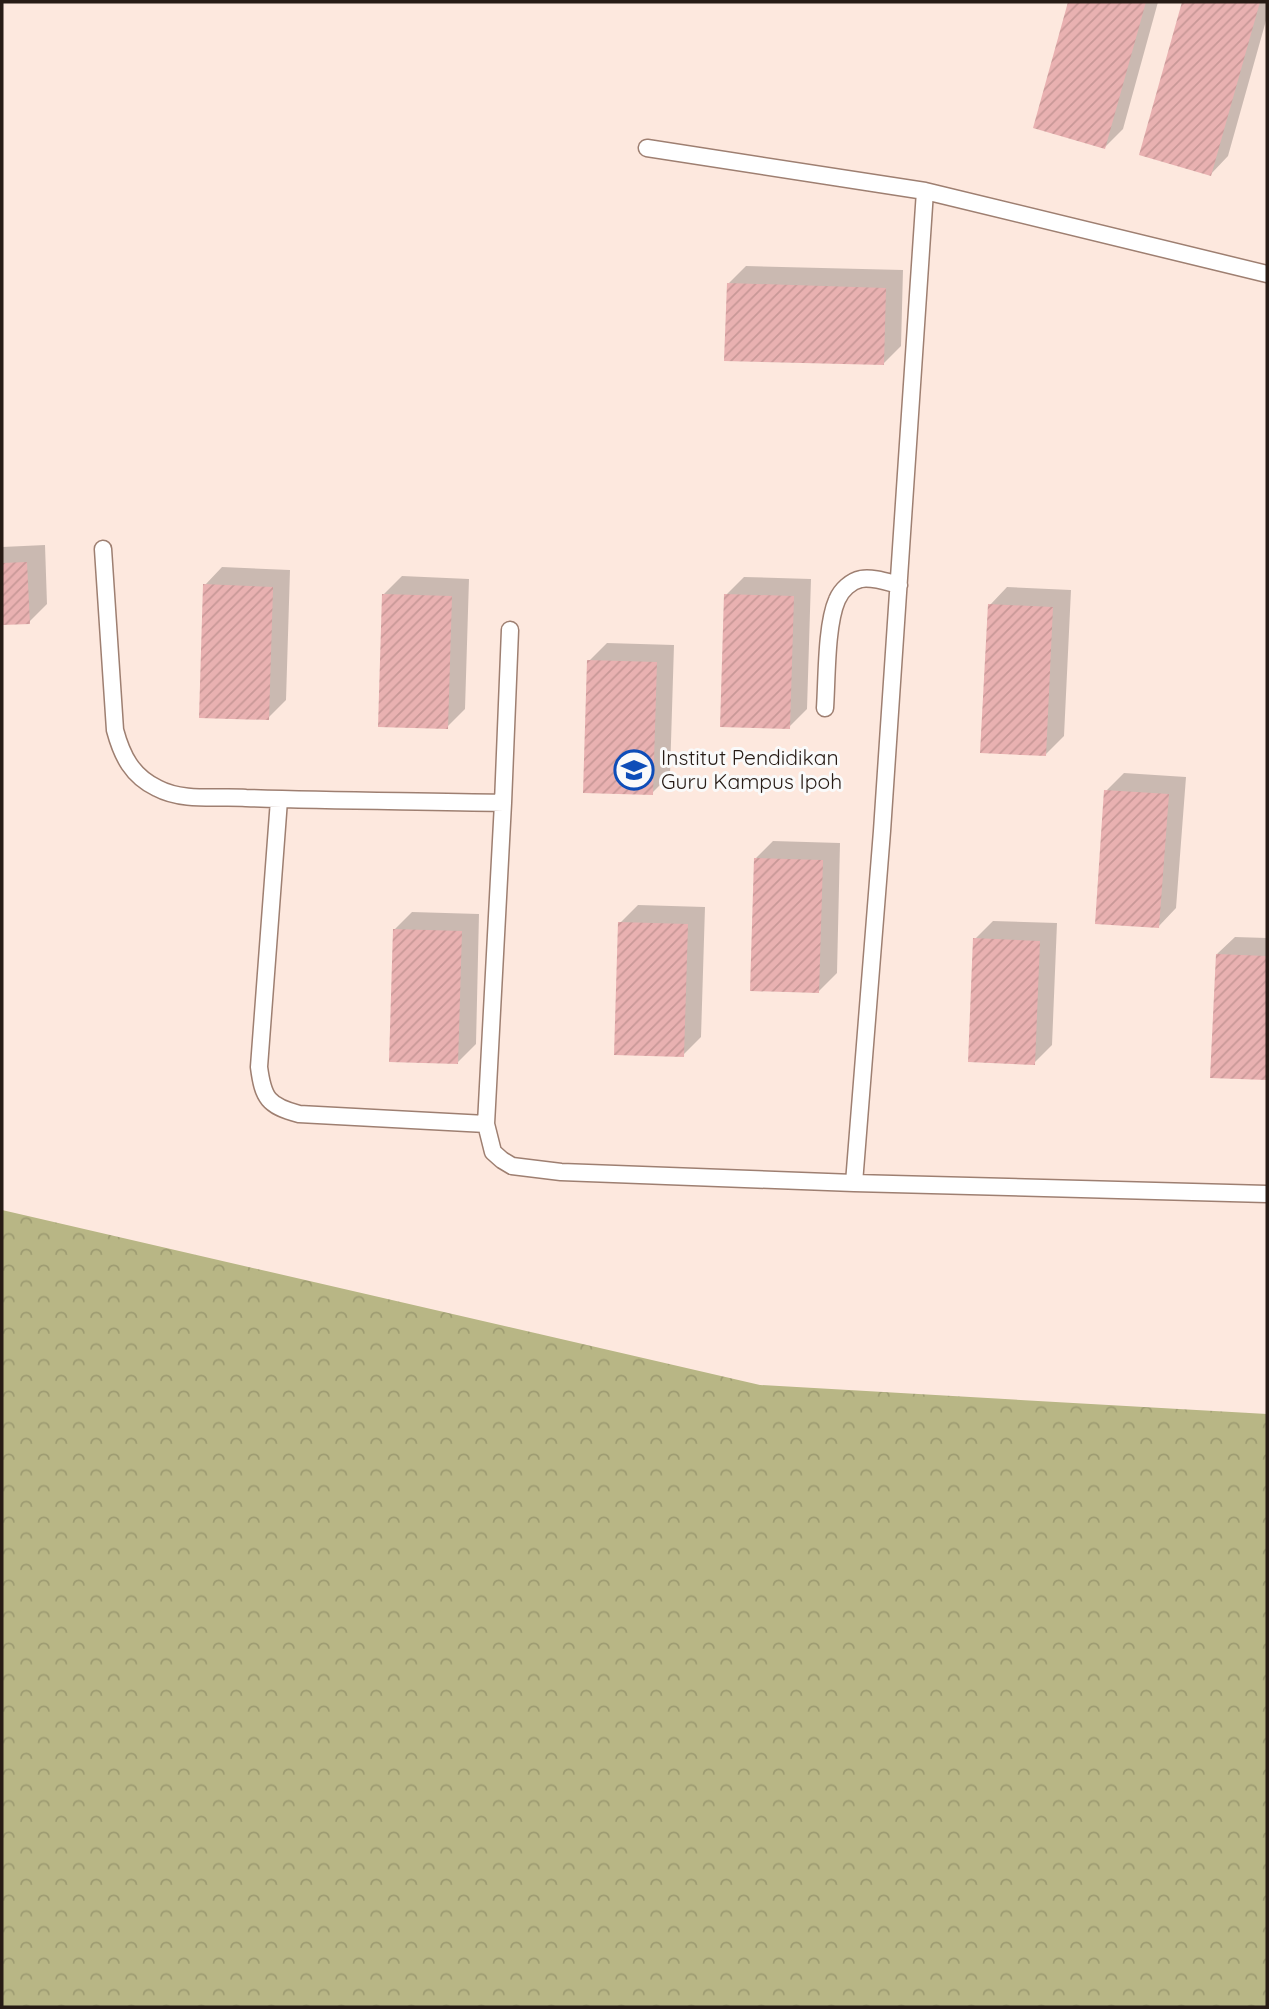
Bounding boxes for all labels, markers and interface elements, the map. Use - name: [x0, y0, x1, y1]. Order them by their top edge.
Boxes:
- place label: Institut Pendidikan Guru Kampus Ipoh: [661, 744, 842, 794]
- school or university icon: Institut Pendidikan Guru Kampus Ipoh: [613, 749, 655, 791]

